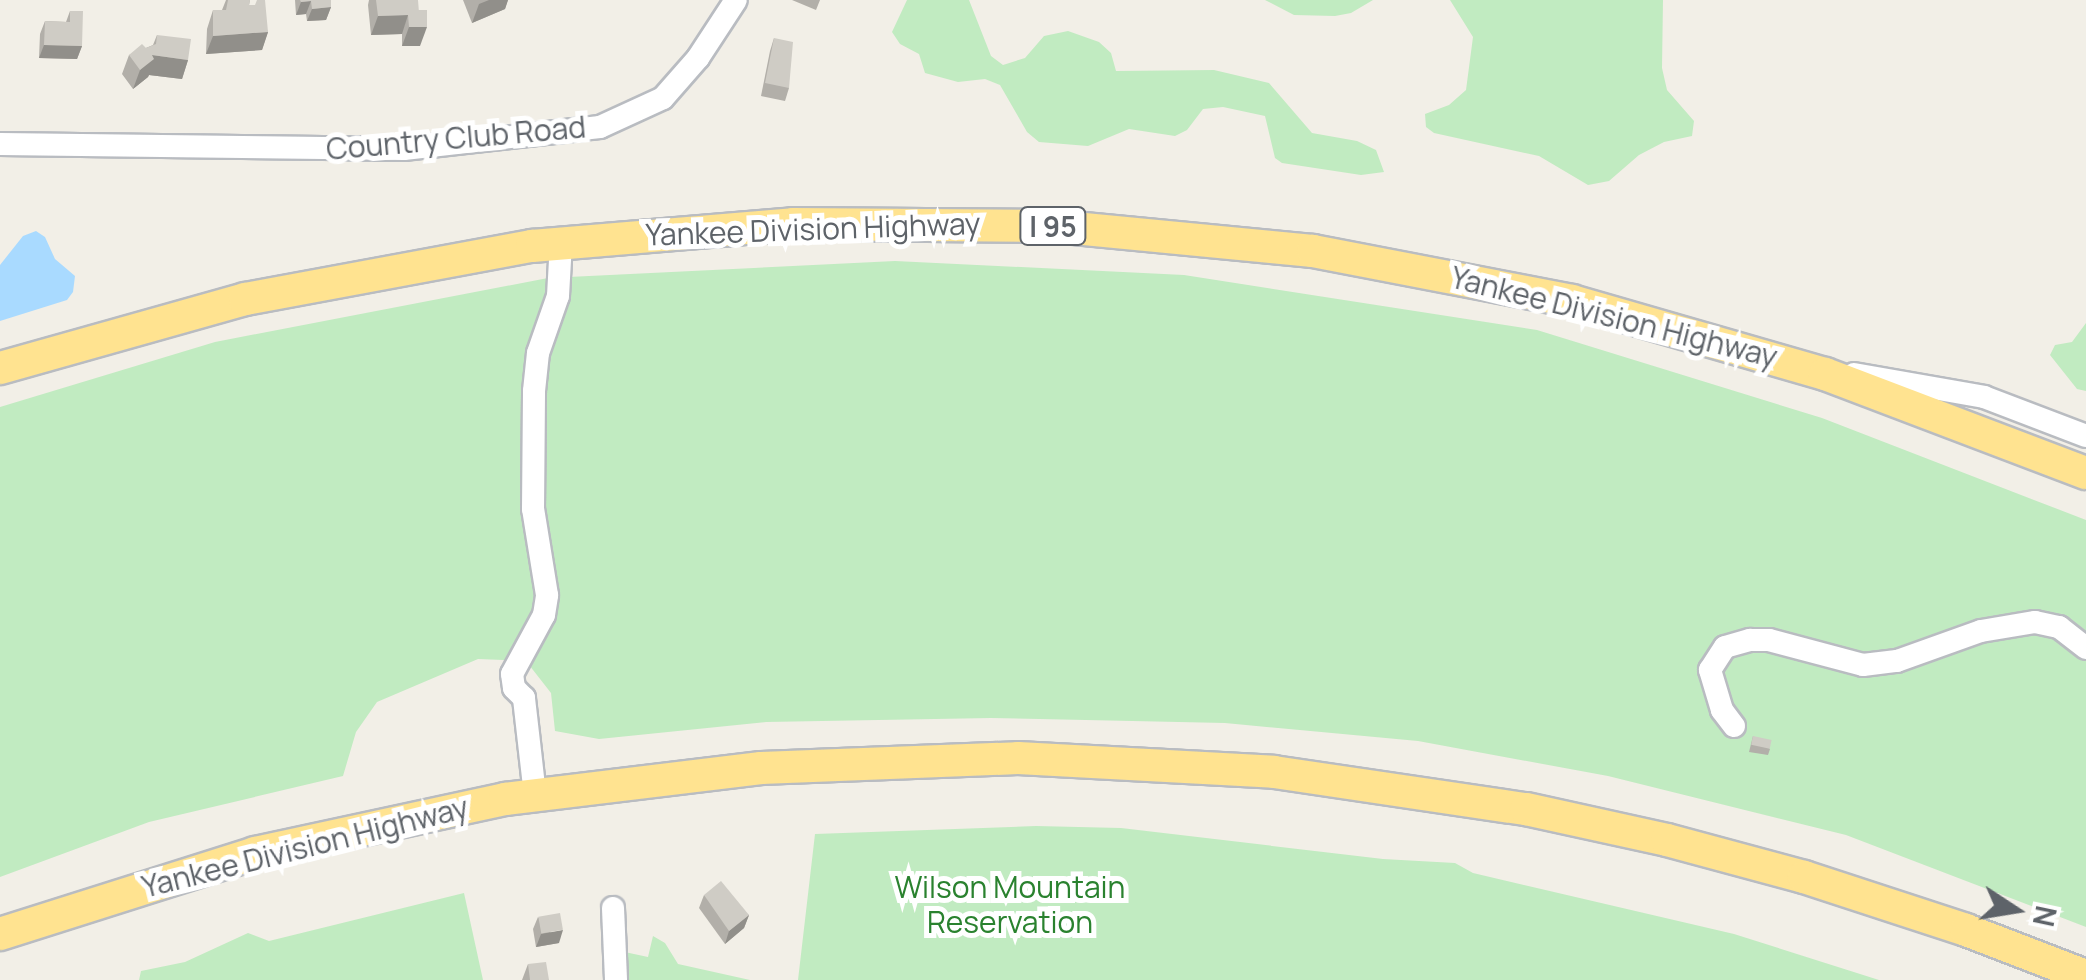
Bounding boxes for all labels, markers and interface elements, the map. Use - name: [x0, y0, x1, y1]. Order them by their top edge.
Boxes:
- street label: Country Club Road: [325, 109, 587, 167]
- road number: I 95: [1018, 203, 1088, 249]
- street label: Yankee Division Highway: [645, 205, 981, 253]
- street label: Yankee Division Highway: [1447, 259, 1781, 375]
- street label: Yankee Division Highway: [138, 789, 472, 905]
- north arrow: [1966, 860, 2066, 960]
- park label: Wilson Mountain Reservation: [895, 869, 1125, 940]
- text: N: [2025, 902, 2066, 930]

